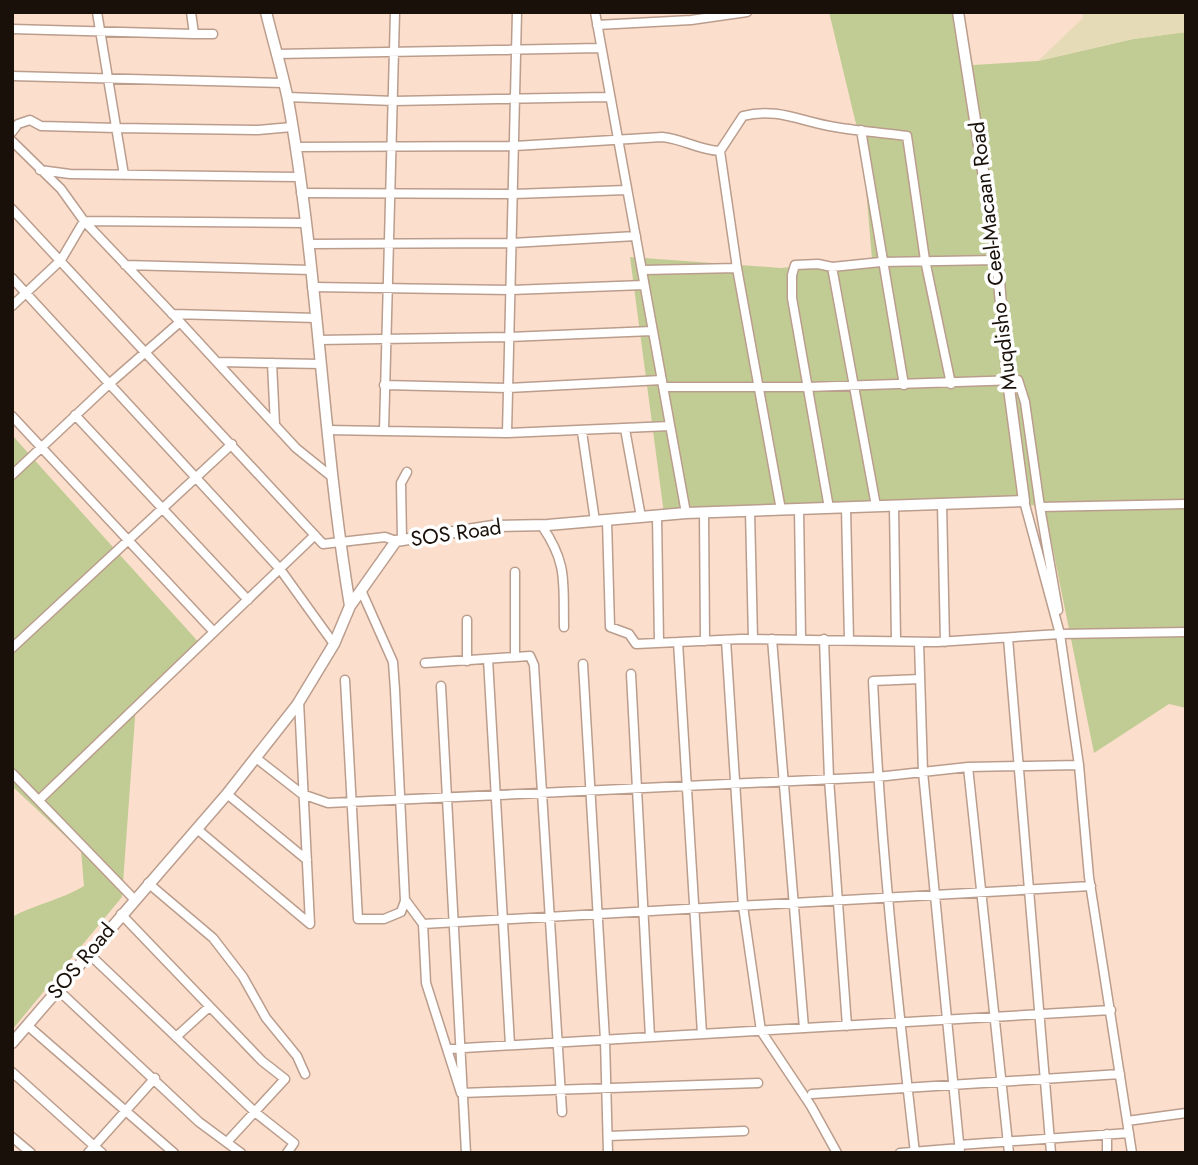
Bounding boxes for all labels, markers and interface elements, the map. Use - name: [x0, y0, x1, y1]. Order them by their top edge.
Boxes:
- street label: Muqdisho - Ceel-Macaan Road: [962, 120, 1024, 392]
- street label: SOS Road: [409, 512, 503, 554]
- street label: SOS Road: [40, 916, 122, 1006]

